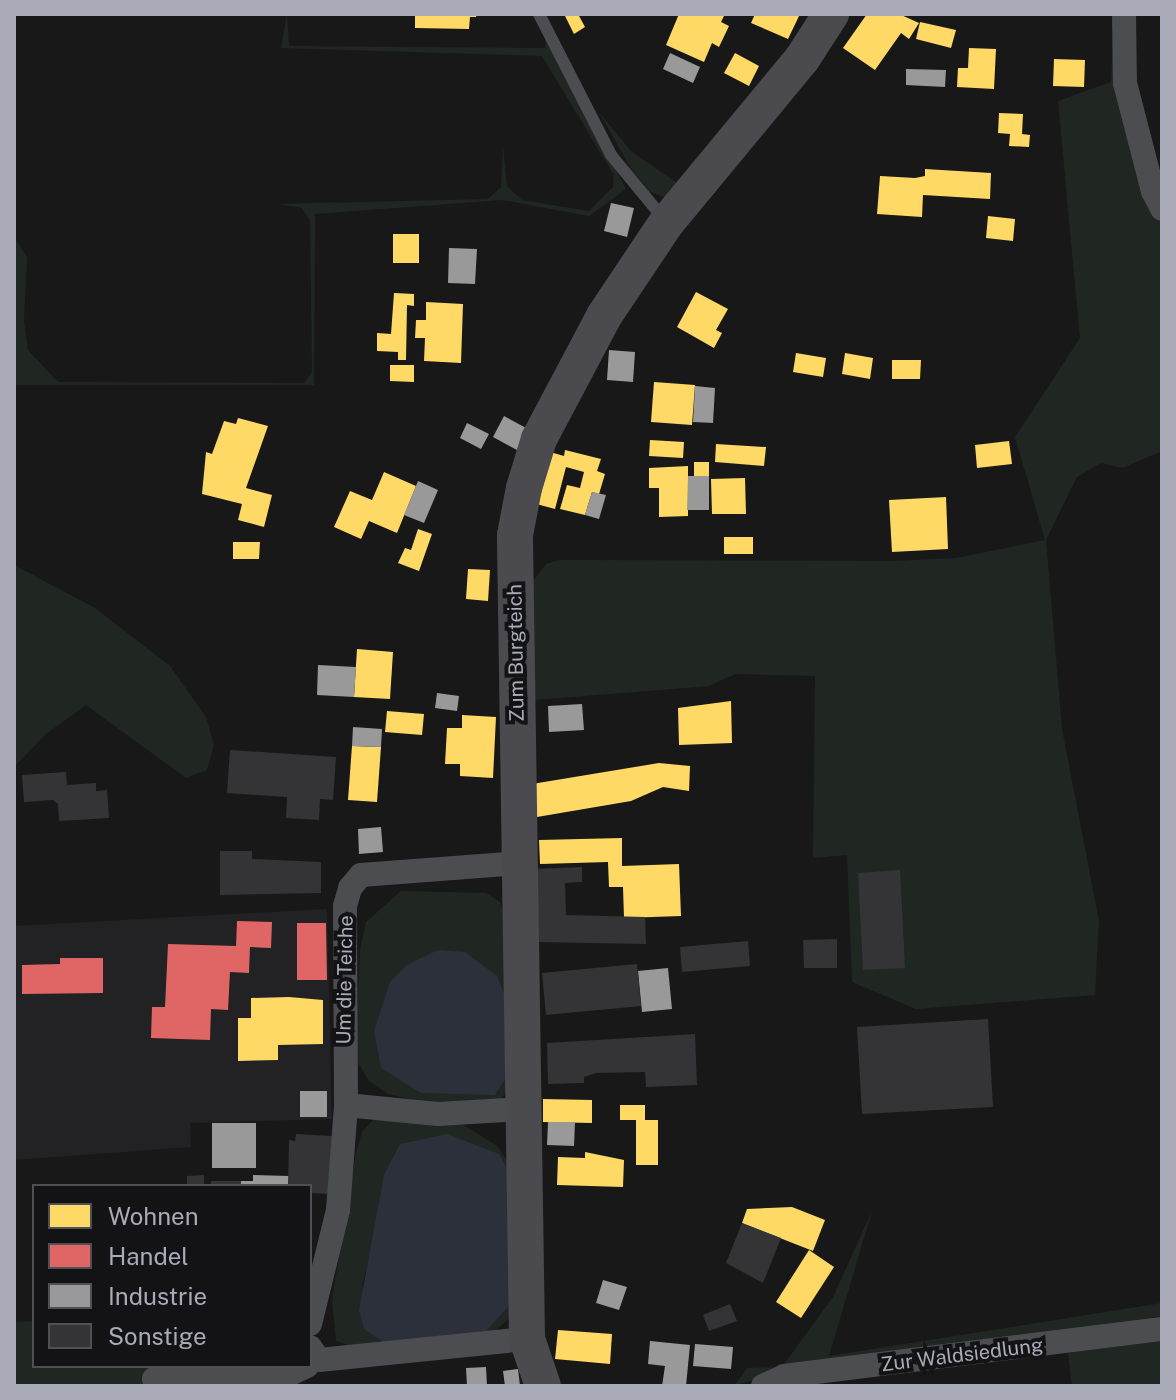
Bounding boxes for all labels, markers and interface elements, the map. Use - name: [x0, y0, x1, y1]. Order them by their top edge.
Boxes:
- street label: Zum Burgteich: [503, 584, 529, 722]
- street label: Um die Teiche: [332, 915, 358, 1045]
- legend: [32, 1184, 312, 1368]
- text: Wohnen: [108, 1202, 199, 1230]
- text: Handel: [108, 1242, 189, 1270]
- text: Industrie: [108, 1282, 207, 1310]
- text: Sonstige: [108, 1322, 207, 1350]
- street label: Zur Waldsiedlung: [879, 1333, 1045, 1377]

